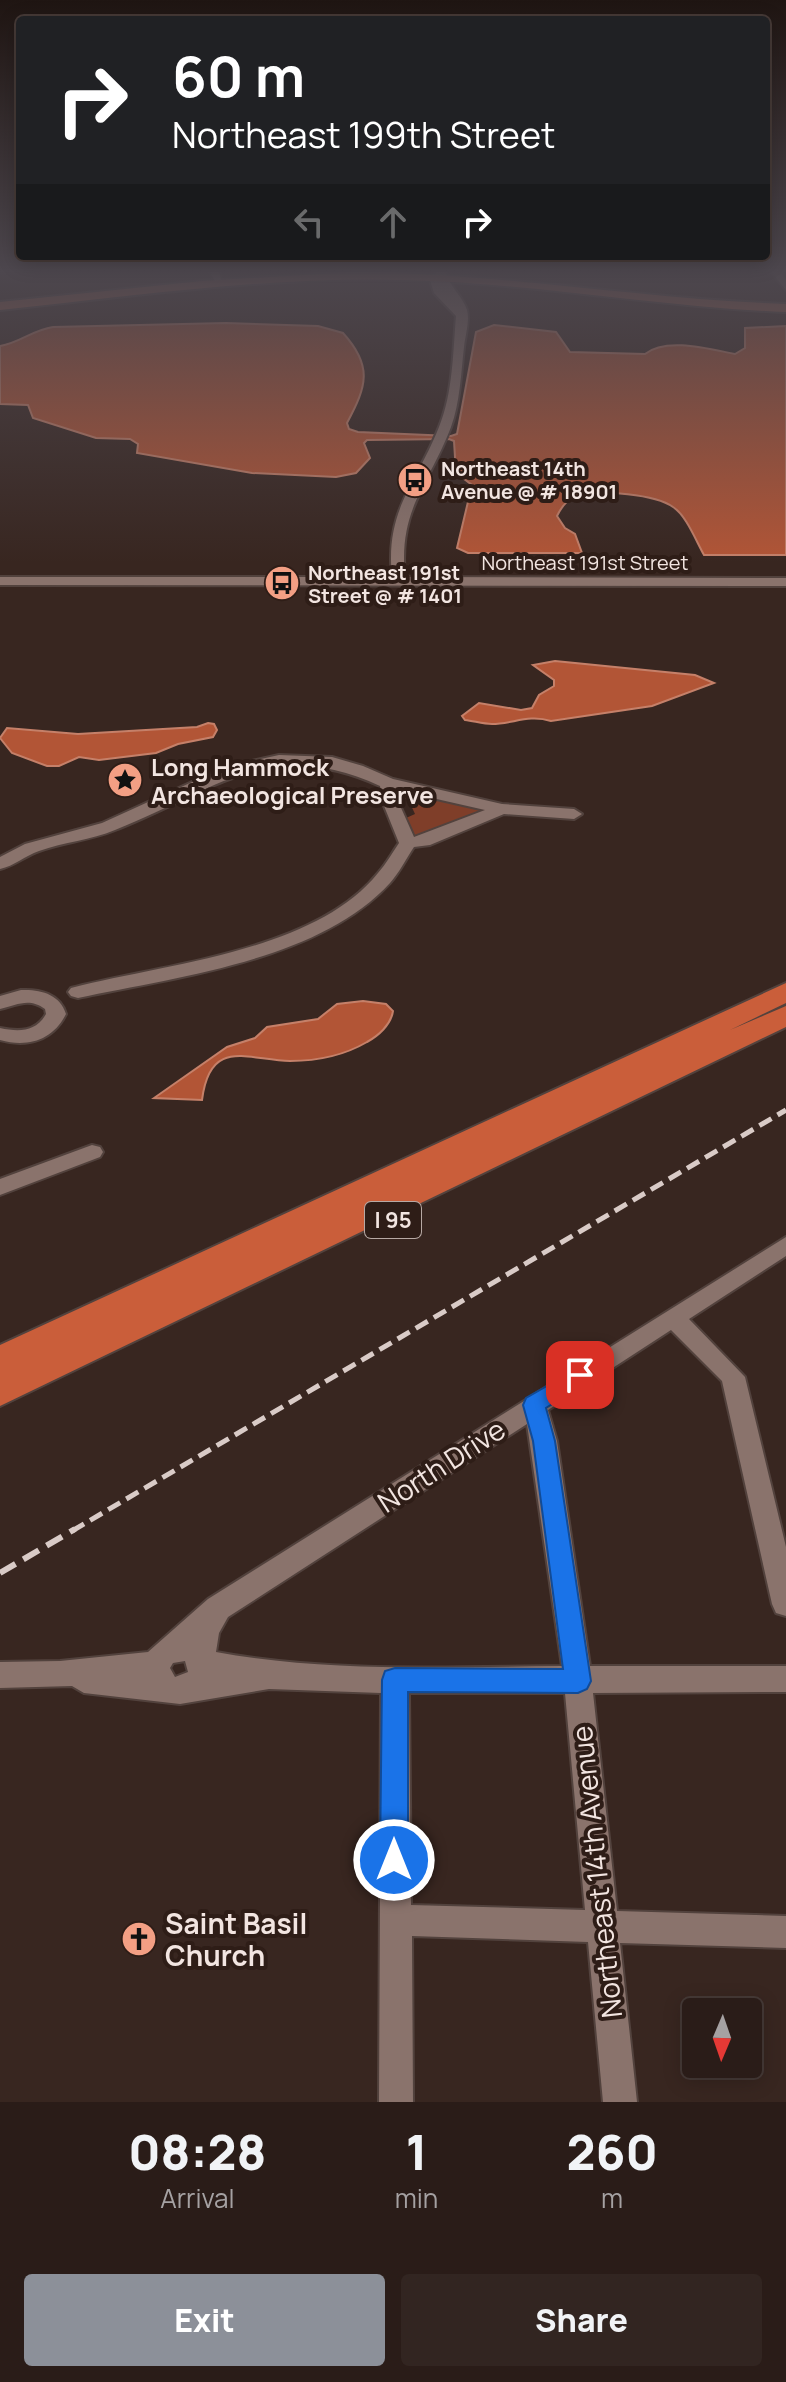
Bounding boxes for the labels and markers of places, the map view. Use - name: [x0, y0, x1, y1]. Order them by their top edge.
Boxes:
- place label: Northeast 14th Avenue @ # 18901: [441, 455, 617, 505]
- bus stop icon: Northeast 14th Avenue @ # 18901: [396, 461, 434, 499]
- place label: Northeast 191st Street @ # 1401: [308, 559, 462, 609]
- bus stop icon: Northeast 191st Street @ # 1401: [263, 564, 301, 602]
- place label: Long Hammock Archaeological Preserve: [151, 750, 434, 811]
- place icon: Long Hammock Archaeological Preserve: [106, 761, 144, 799]
- pin: [546, 1341, 614, 1409]
- place label: Saint Basil Church: [165, 1904, 307, 1974]
- church icon: Saint Basil Church: [120, 1920, 158, 1958]

